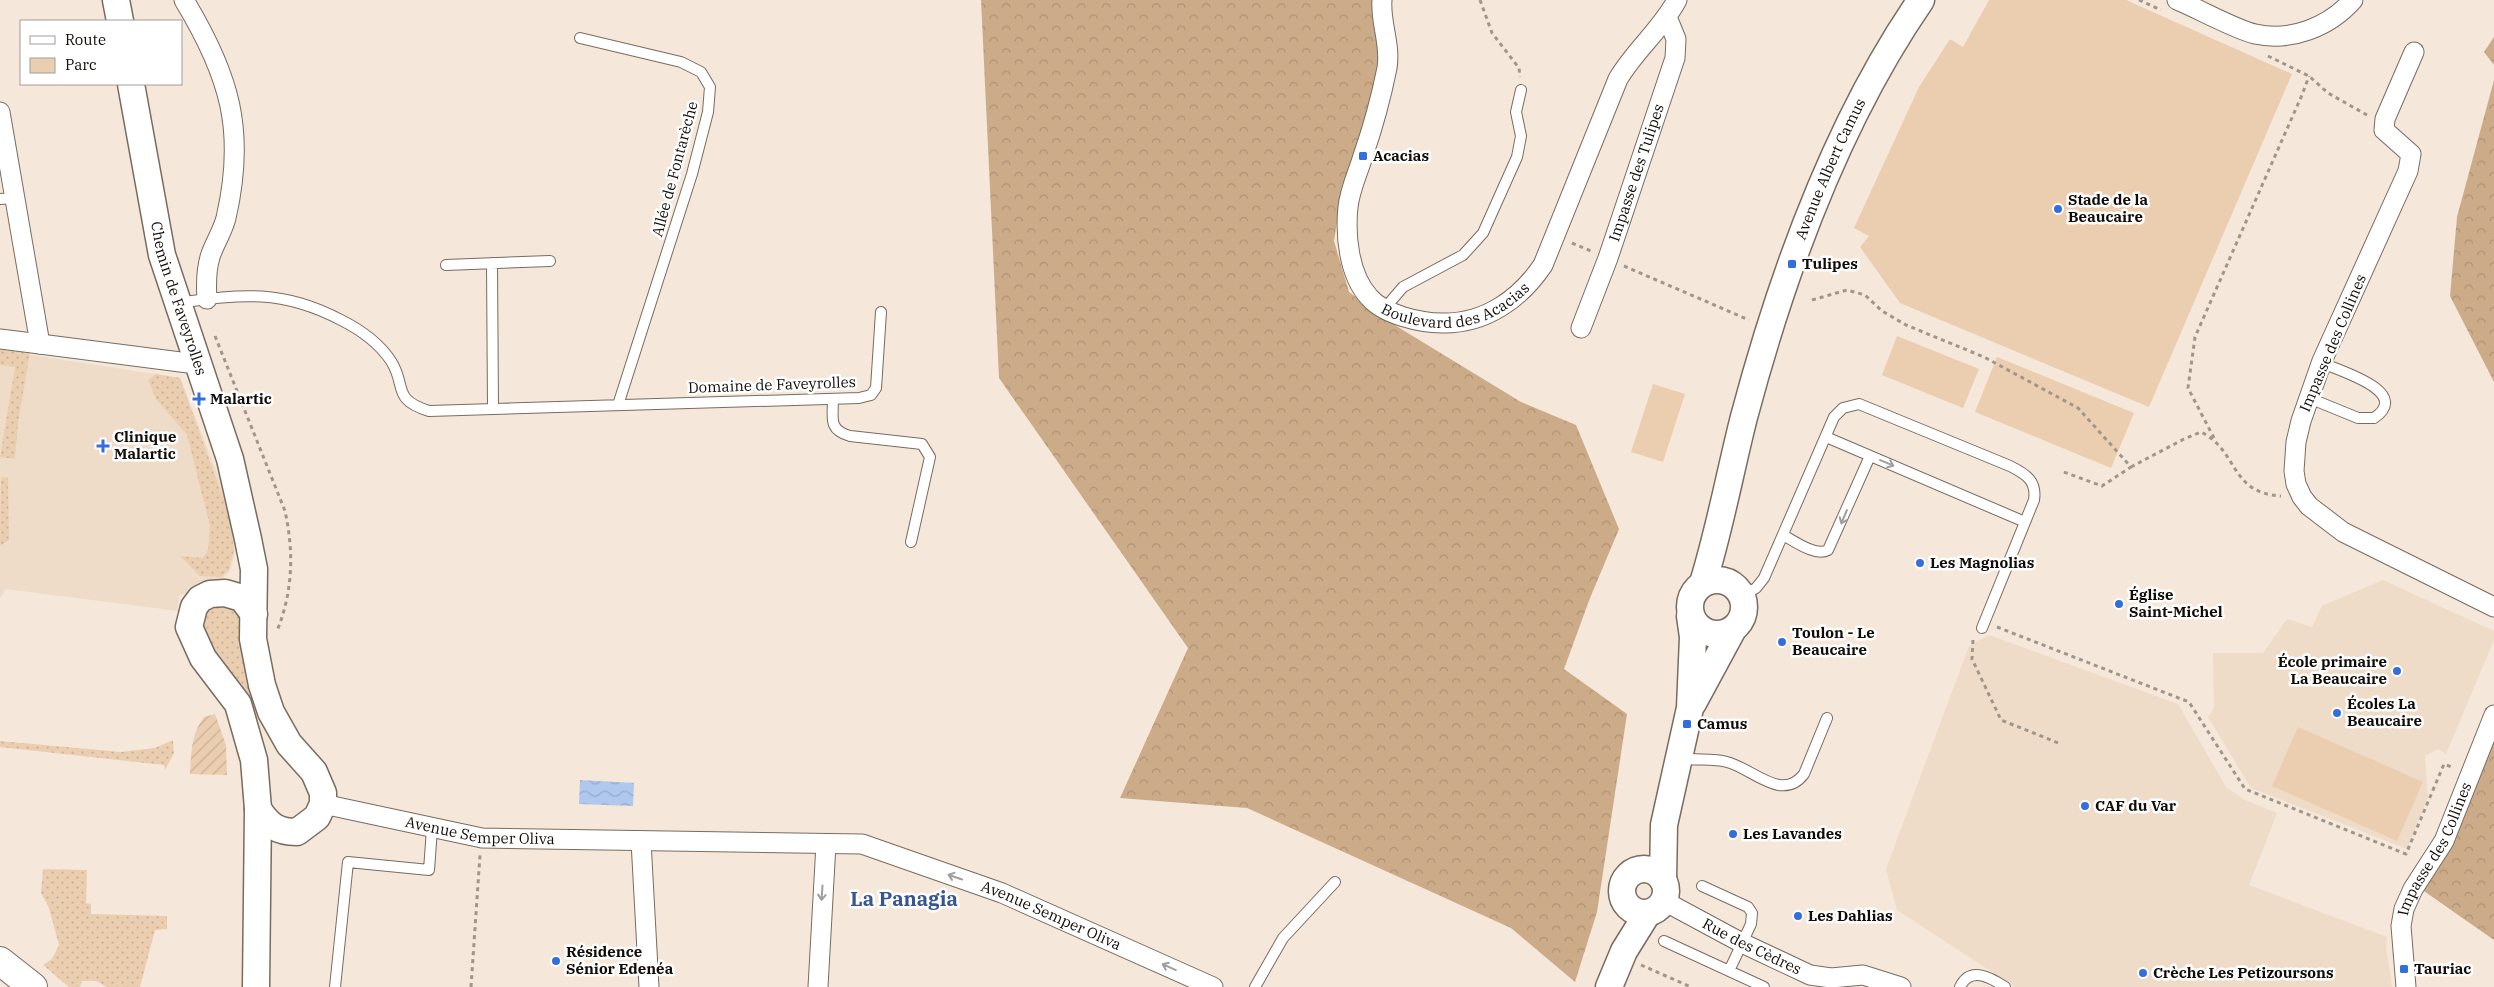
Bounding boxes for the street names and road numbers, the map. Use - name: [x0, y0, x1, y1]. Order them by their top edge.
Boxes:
- street label: Avenue Albert Camus: [1791, 95, 1869, 242]
- street label: Allée de Fontarèche: [647, 99, 702, 239]
- street label: Impasse des Tulipes: [1604, 101, 1668, 244]
- street label: Chemin de Faveyrolles: [147, 220, 211, 378]
- street label: Impasse des Collines: [2295, 271, 2370, 415]
- street label: Boulevard des Acacias: [1378, 278, 1533, 332]
- street label: Domaine de Faveyrolles: [688, 372, 856, 397]
- street label: Impasse des Collines: [2393, 779, 2475, 917]
- street label: Avenue Semper Oliva: [404, 812, 555, 848]
- street label: Avenue Semper Oliva: [979, 876, 1124, 954]
- street label: Rue des Cèdres: [1699, 914, 1804, 979]

